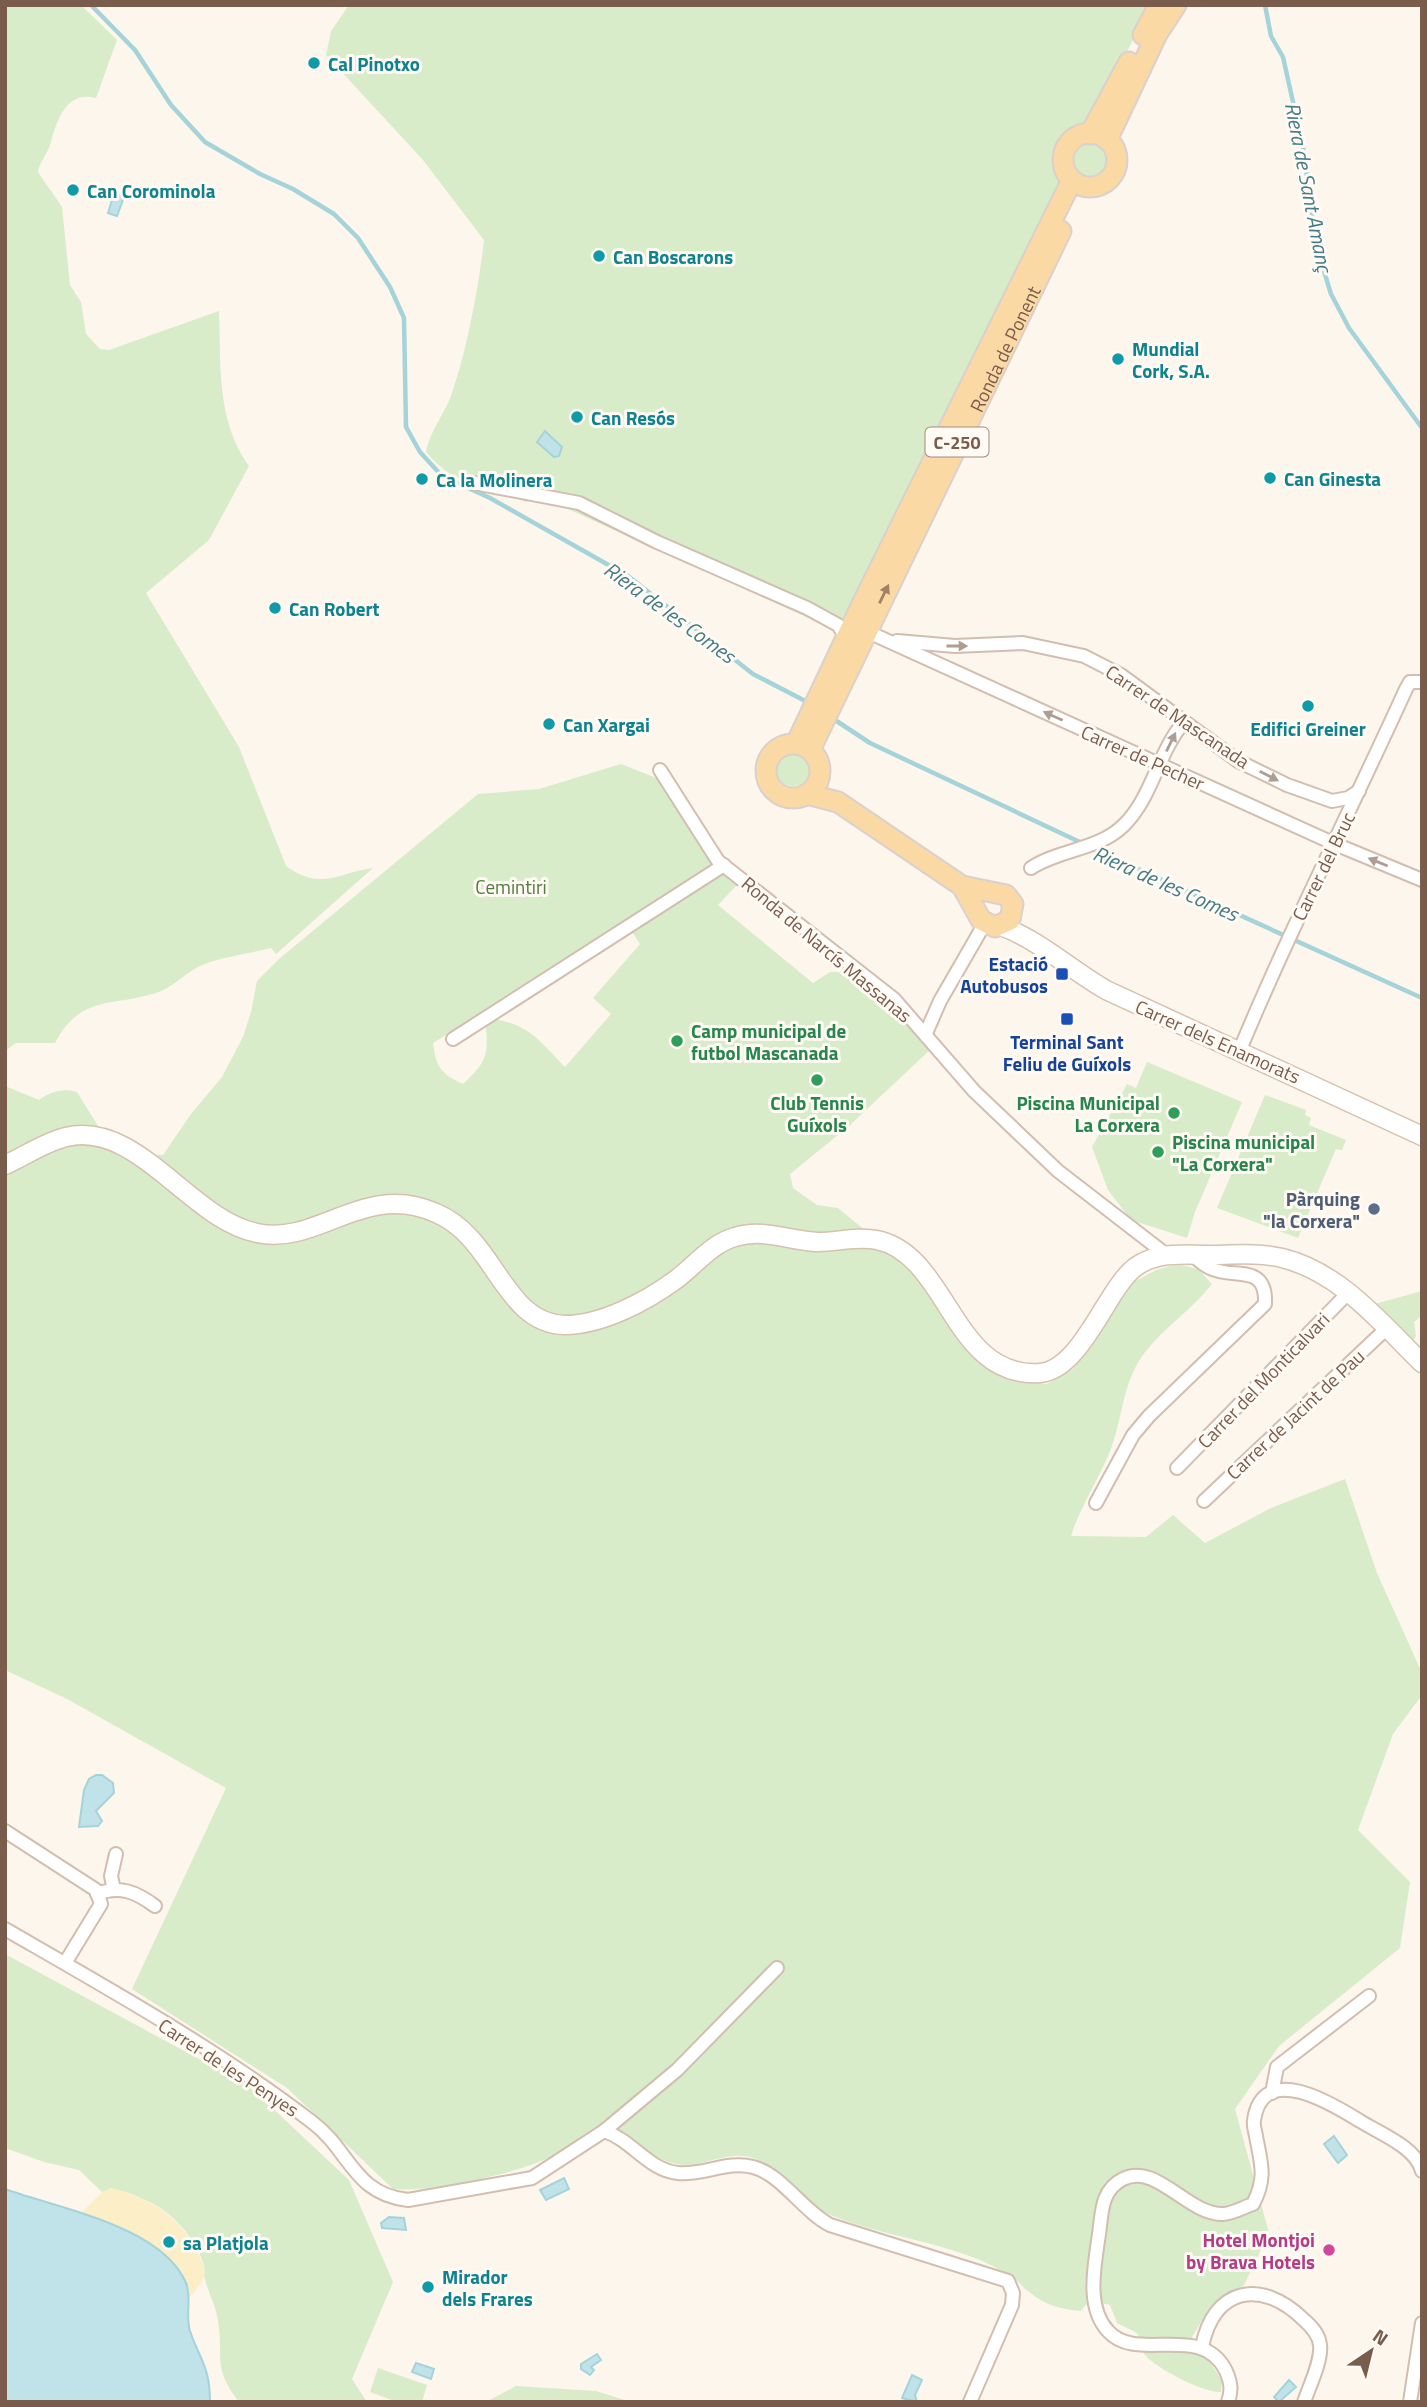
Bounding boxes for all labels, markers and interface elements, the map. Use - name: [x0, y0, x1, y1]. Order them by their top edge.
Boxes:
- place label: Cal Pinotxo: [328, 49, 420, 78]
- marker: Cal Pinotxo: [306, 55, 322, 71]
- water label: Riera de Sant Amanç: [1277, 99, 1342, 277]
- place label: Can Corominola: [87, 176, 216, 205]
- marker: Can Corominola: [65, 182, 81, 198]
- place label: Can Boscarons: [613, 242, 733, 271]
- marker: Can Boscarons: [591, 248, 607, 264]
- street label: Ronda de Ponent: [961, 280, 1047, 417]
- place label: Mundial Cork, S.A.: [1132, 334, 1210, 385]
- marker: Mundial Cork, S.A.: [1110, 351, 1126, 367]
- place label: Can Resós: [591, 403, 675, 432]
- marker: Can Resós: [569, 409, 585, 425]
- road number: C-250: [926, 428, 988, 457]
- place label: Can Ginesta: [1284, 464, 1381, 493]
- place label: Ca la Molinera: [436, 465, 553, 494]
- marker: Can Ginesta: [1262, 470, 1278, 486]
- marker: Ca la Molinera: [414, 471, 430, 487]
- water label: Riera de les Comes: [598, 553, 744, 672]
- one-way arrow: [878, 584, 890, 604]
- place label: Can Robert: [289, 594, 380, 623]
- marker: Can Robert: [267, 600, 283, 616]
- one-way arrow: [946, 640, 968, 652]
- street label: Carrer de Mascanada: [1100, 657, 1256, 775]
- marker: Edifici Greiner: [1300, 698, 1316, 714]
- place label: Can Xargai: [563, 710, 650, 739]
- one-way arrow: [1043, 710, 1063, 722]
- place label: Edifici Greiner: [1250, 714, 1366, 743]
- marker: Can Xargai: [541, 716, 557, 732]
- street label: Carrer de Pecher: [1077, 717, 1210, 797]
- one-way arrow: [1165, 732, 1176, 752]
- one-way arrow: [1259, 771, 1279, 782]
- street label: Carrer del Bruc: [1284, 807, 1362, 925]
- water label: Riera de les Comes: [1088, 837, 1245, 930]
- one-way arrow: [1368, 857, 1389, 868]
- street label: Ronda de Narcís Massanas: [735, 869, 919, 1029]
- park label: Cemintiri: [475, 872, 547, 901]
- place label: Estació Autobusos: [960, 949, 1048, 1000]
- marker: Estació Autobusos: [1054, 966, 1070, 982]
- street label: Carrer dels Enamorats: [1131, 992, 1305, 1091]
- marker: Terminal Sant Feliu de Guíxols: [1059, 1011, 1075, 1027]
- place label: Camp municipal de futbol Mascanada: [691, 1016, 847, 1067]
- place label: Terminal Sant Feliu de Guíxols: [1003, 1027, 1131, 1078]
- marker: Camp municipal de futbol Mascanada: [669, 1033, 685, 1049]
- marker: Club Tennis Guíxols: [809, 1072, 825, 1088]
- place label: Club Tennis Guíxols: [770, 1088, 864, 1139]
- place label: Piscina Municipal La Corxera: [1016, 1088, 1160, 1139]
- marker: Piscina Municipal La Corxera: [1166, 1105, 1182, 1121]
- place label: Piscina municipal "La Corxera": [1172, 1127, 1315, 1178]
- marker: Piscina municipal "La Corxera": [1150, 1144, 1166, 1160]
- place label: Pàrquing "la Corxera": [1263, 1184, 1360, 1235]
- marker: Pàrquing "la Corxera": [1366, 1201, 1382, 1217]
- street label: Carrer del Monticalvari: [1190, 1305, 1336, 1455]
- street label: Carrer de Jacint de Pau: [1219, 1342, 1371, 1486]
- street label: Carrer de les Penyes: [153, 2011, 305, 2123]
- place label: Hotel Montjoi by Brava Hotels: [1186, 2225, 1315, 2276]
- place label: sa Platjola: [183, 2228, 269, 2257]
- marker: sa Platjola: [161, 2234, 177, 2250]
- marker: Hotel Montjoi by Brava Hotels: [1321, 2242, 1337, 2258]
- place label: Mirador dels Frares: [442, 2262, 533, 2313]
- marker: Mirador dels Frares: [420, 2279, 436, 2295]
- north arrow: [1336, 2316, 1406, 2386]
- text: N: [1367, 2321, 1395, 2352]

